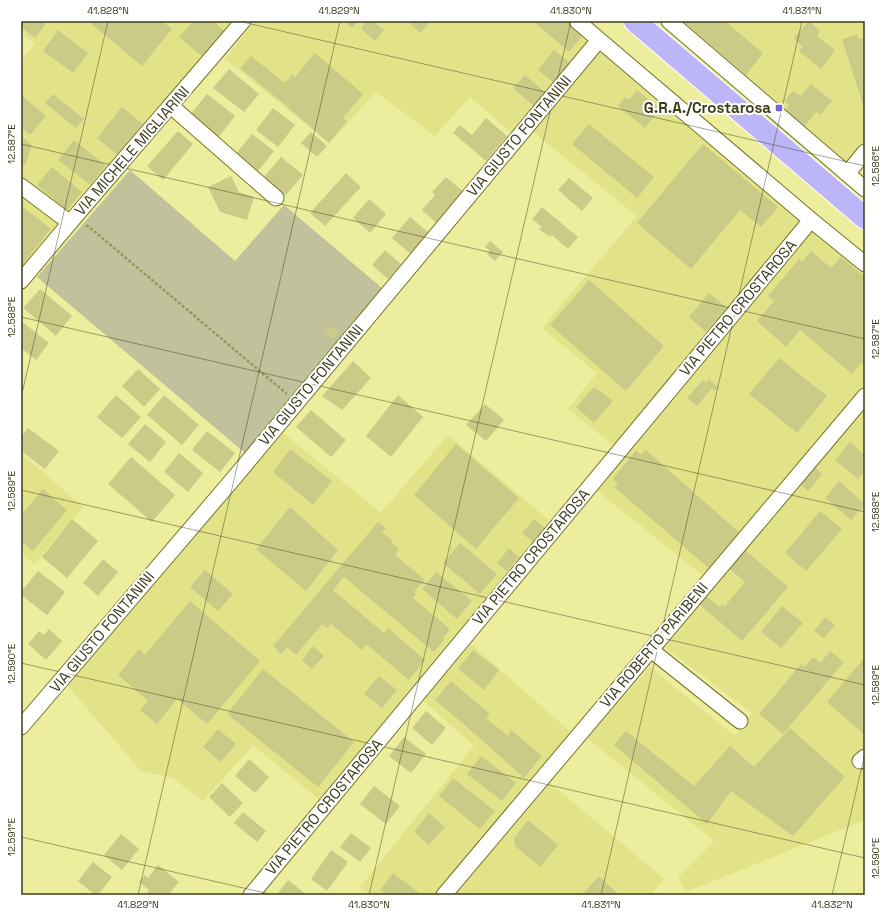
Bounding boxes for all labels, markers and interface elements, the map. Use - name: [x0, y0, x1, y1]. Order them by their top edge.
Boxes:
- text: 41.828°N: [87, 4, 129, 17]
- text: 41.829°N: [318, 4, 360, 17]
- text: 41.830°N: [550, 4, 592, 17]
- text: 41.831°N: [782, 4, 822, 17]
- street label: VIA GIUSTO FONTANINI: [462, 71, 575, 200]
- street label: VIA MICHELE MIGLIARINI: [70, 82, 193, 219]
- place label: G.R.A./Crostarosa: [644, 98, 771, 117]
- marker: G.R.A./Crostarosa: [774, 103, 784, 113]
- text: 12.587°E: [5, 124, 18, 164]
- text: 12.586°E: [869, 145, 882, 186]
- street label: VIA PIETRO CROSTAROSA: [675, 235, 801, 380]
- text: 12.588°E: [5, 296, 18, 337]
- text: 12.587°E: [869, 319, 882, 359]
- street label: VIA GIUSTO FONTANINI: [254, 320, 367, 449]
- text: 12.589°E: [5, 470, 18, 511]
- street label: VIA PIETRO CROSTAROSA: [468, 484, 594, 629]
- text: 12.588°E: [869, 491, 882, 532]
- street label: VIA GIUSTO FONTANINI: [45, 567, 158, 696]
- street label: VIA ROBERTO PARIBENI: [596, 578, 712, 711]
- text: 12.590°E: [5, 643, 18, 684]
- text: 12.589°E: [869, 664, 882, 705]
- street label: VIA PIETRO CROSTAROSA: [261, 734, 387, 879]
- text: 12.591°E: [5, 817, 18, 856]
- text: 12.590°E: [869, 837, 882, 878]
- text: 41.829°N: [117, 898, 159, 911]
- text: 41.830°N: [348, 898, 390, 911]
- text: 41.831°N: [581, 898, 621, 911]
- text: 41.832°N: [811, 898, 853, 911]

